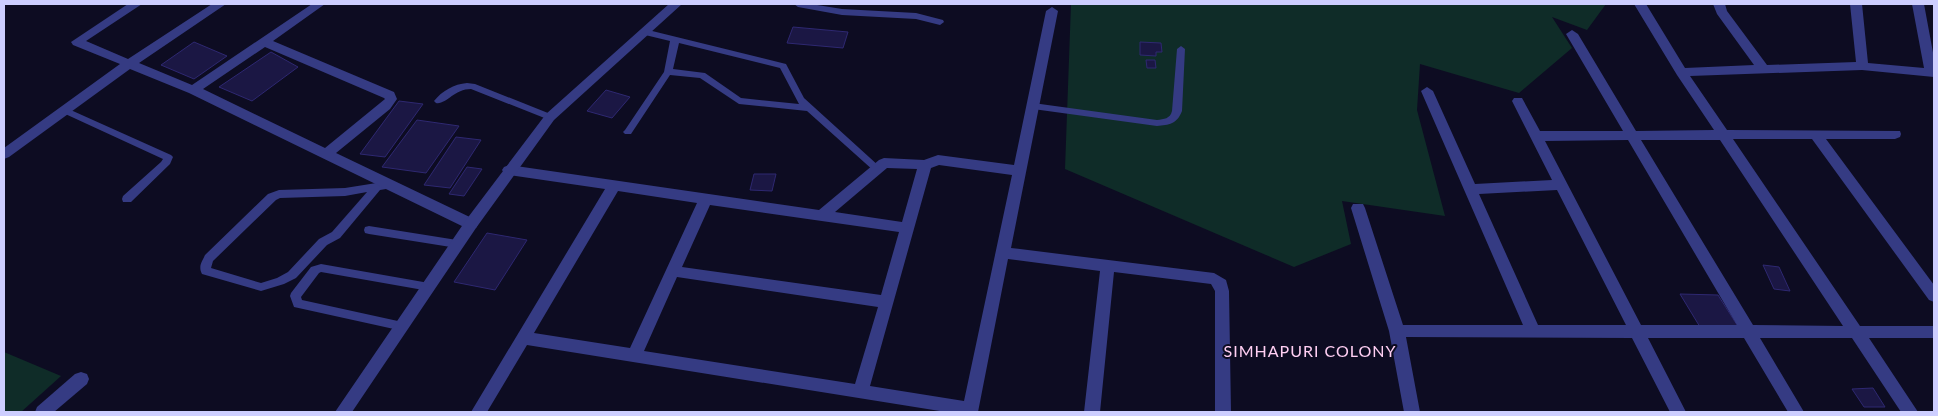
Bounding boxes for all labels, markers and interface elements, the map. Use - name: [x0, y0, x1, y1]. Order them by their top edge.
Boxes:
- district label: SIMHAPURI COLONY: [1224, 341, 1397, 360]

